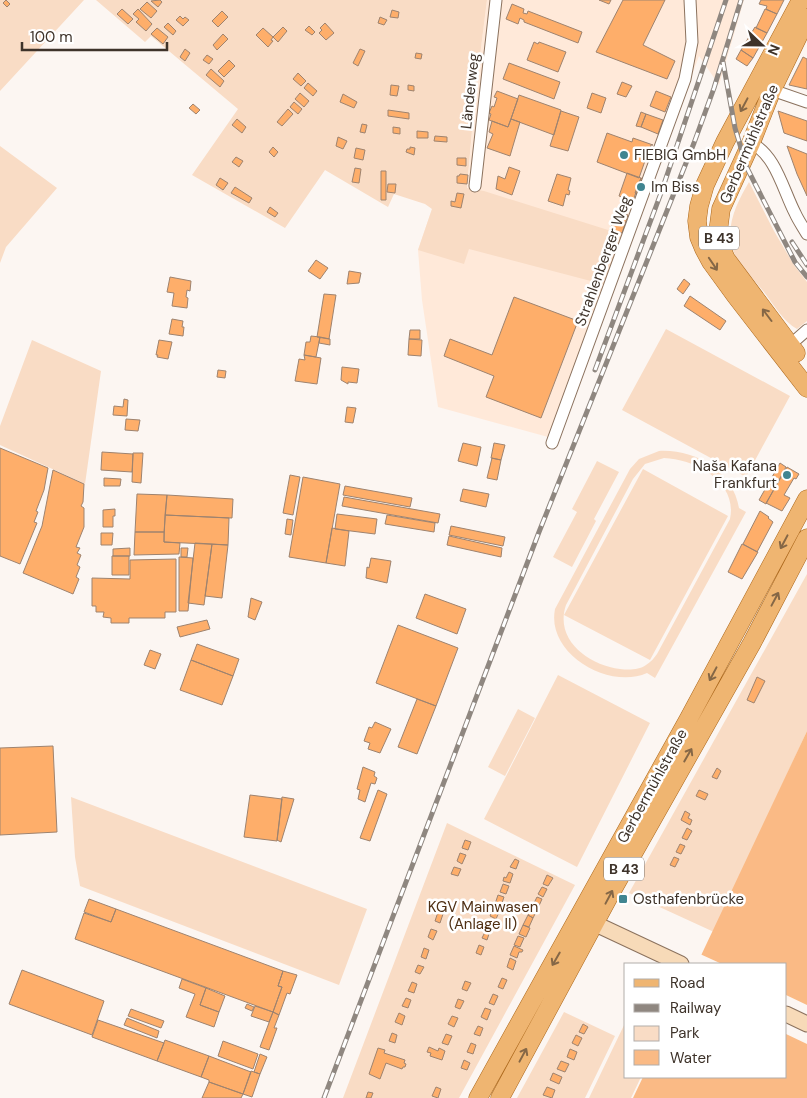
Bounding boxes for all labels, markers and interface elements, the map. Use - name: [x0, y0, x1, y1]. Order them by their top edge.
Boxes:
- scale bar: [22, 20, 168, 52]
- north arrow: [737, 20, 787, 70]
- text: 100 m: [30, 27, 73, 47]
- text: N: [764, 42, 784, 58]
- street label: Länderweg: [456, 52, 484, 130]
- street label: Gerbermühlstraße: [715, 81, 783, 207]
- one-way arrow: [738, 98, 748, 112]
- place label: FIEBIG GmbH: [634, 145, 726, 165]
- marker: FIEBIG GmbH: [618, 149, 630, 161]
- place label: Im Biss: [651, 177, 700, 197]
- marker: Im Biss: [635, 181, 647, 193]
- street label: Strahlenberger Weg: [570, 193, 636, 329]
- road number: B 43: [699, 227, 739, 250]
- one-way arrow: [708, 257, 718, 271]
- one-way arrow: [762, 308, 772, 322]
- place label: Naša Kafana Frankfurt: [692, 456, 777, 493]
- marker: Naša Kafana Frankfurt: [781, 469, 793, 481]
- one-way arrow: [779, 534, 789, 549]
- one-way arrow: [770, 592, 780, 607]
- one-way arrow: [708, 666, 717, 681]
- street label: Gerbermühlstraße: [612, 725, 692, 847]
- one-way arrow: [684, 748, 694, 763]
- road number: B 43: [604, 858, 644, 881]
- one-way arrow: [604, 889, 614, 904]
- place label: Osthafenbrücke: [633, 889, 744, 909]
- marker: Osthafenbrücke: [617, 893, 629, 905]
- park label: KGV Mainwasen (Anlage II): [428, 897, 538, 934]
- one-way arrow: [550, 951, 560, 966]
- legend: [624, 963, 787, 1078]
- text: Road: [670, 973, 705, 993]
- text: Railway: [670, 998, 722, 1018]
- text: Park: [670, 1023, 700, 1043]
- one-way arrow: [519, 1048, 529, 1063]
- text: Water: [670, 1048, 712, 1068]

